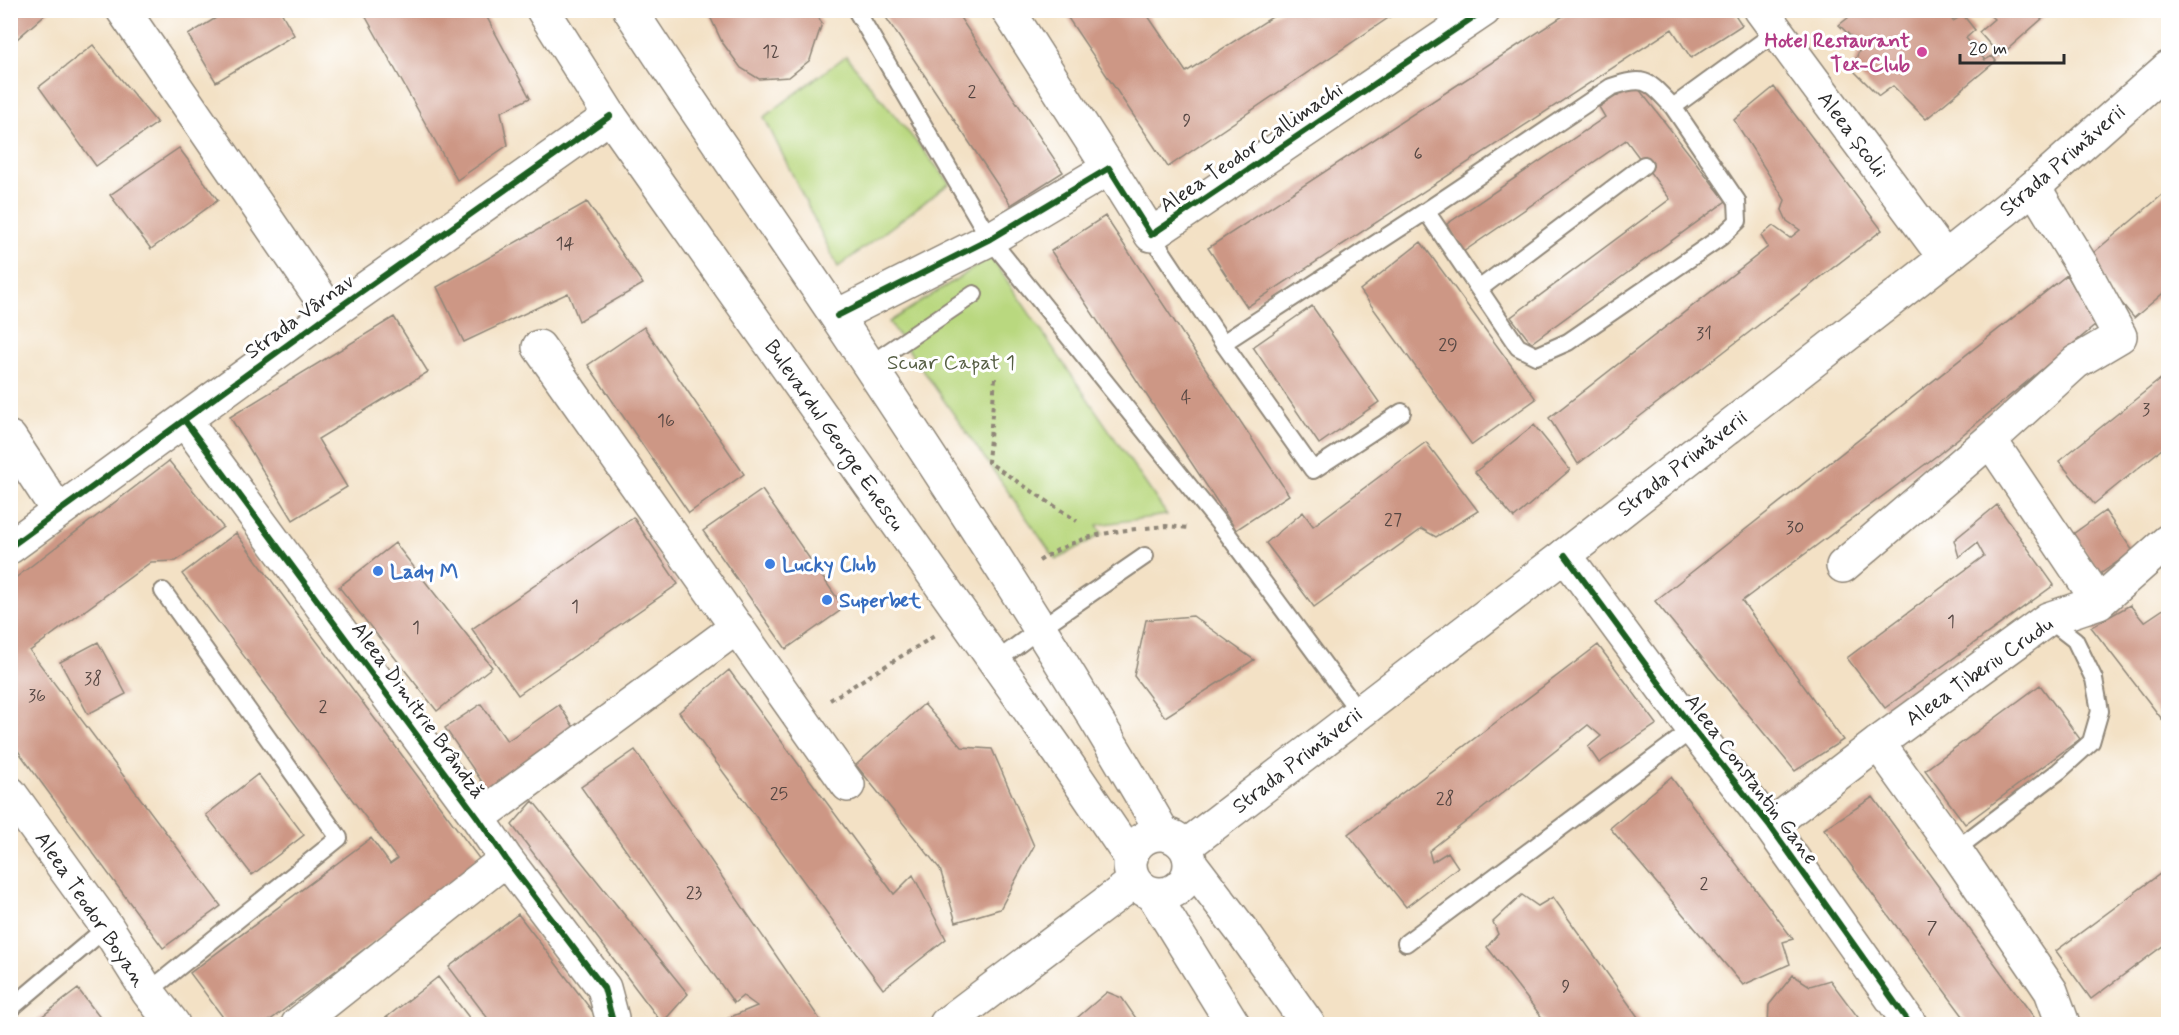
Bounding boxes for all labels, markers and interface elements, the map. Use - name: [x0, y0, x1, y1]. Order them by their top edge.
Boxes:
- place label: Hotel Restaurant Tex-Club: [1764, 27, 1910, 79]
- scale bar: [1960, 27, 2064, 65]
- text: 20 m: [1969, 37, 2007, 61]
- house number: 12: [762, 40, 780, 64]
- marker: Hotel Restaurant Tex-Club: [1915, 45, 1929, 59]
- street label: Aleea Teodor Callimachi: [1154, 76, 1349, 220]
- house number: 2: [968, 80, 977, 104]
- street label: Aleea Școlii: [1811, 86, 1894, 184]
- street label: Strada Primăverii: [1994, 98, 2132, 223]
- house number: 9: [1183, 109, 1192, 133]
- house number: 6: [1413, 142, 1423, 166]
- house number: 14: [556, 232, 575, 256]
- street label: Strada Vârnav: [239, 268, 360, 366]
- house number: 31: [1696, 322, 1712, 346]
- house number: 29: [1438, 333, 1458, 357]
- street label: Bulevardul George Enescu: [757, 334, 911, 537]
- park label: Scuar Capat 1: [887, 349, 1015, 377]
- house number: 4: [1181, 386, 1191, 410]
- house number: 3: [2142, 398, 2150, 422]
- street label: Strada Primăverii: [1612, 404, 1754, 524]
- house number: 16: [657, 409, 675, 433]
- house number: 27: [1384, 508, 1402, 532]
- house number: 30: [1786, 516, 1804, 540]
- place label: Lucky Club: [782, 551, 876, 579]
- marker: Lucky Club: [763, 557, 777, 571]
- place label: Lady M: [390, 558, 458, 586]
- marker: Lady M: [371, 564, 385, 578]
- place label: Superbet: [839, 587, 922, 615]
- marker: Superbet: [820, 593, 834, 607]
- house number: 1: [571, 595, 579, 619]
- street label: Aleea Tiberiu Crudu: [1900, 610, 2059, 733]
- house number: 1: [1947, 610, 1955, 634]
- house number: 1: [412, 616, 420, 640]
- street label: Aleea Dimitrie Brândză: [345, 617, 492, 805]
- house number: 38: [84, 667, 102, 691]
- house number: 36: [28, 684, 46, 708]
- street label: Aleea Constantin Gane: [1678, 688, 1825, 871]
- house number: 2: [319, 695, 328, 719]
- street label: Strada Primăverii: [1227, 701, 1369, 821]
- house number: 25: [770, 782, 788, 806]
- house number: 28: [1436, 787, 1454, 811]
- street label: Aleea Teodor Boyan: [28, 826, 153, 993]
- house number: 2: [1700, 872, 1709, 896]
- house number: 23: [686, 881, 703, 905]
- house number: 7: [1927, 916, 1938, 940]
- house number: 9: [1562, 975, 1571, 999]

